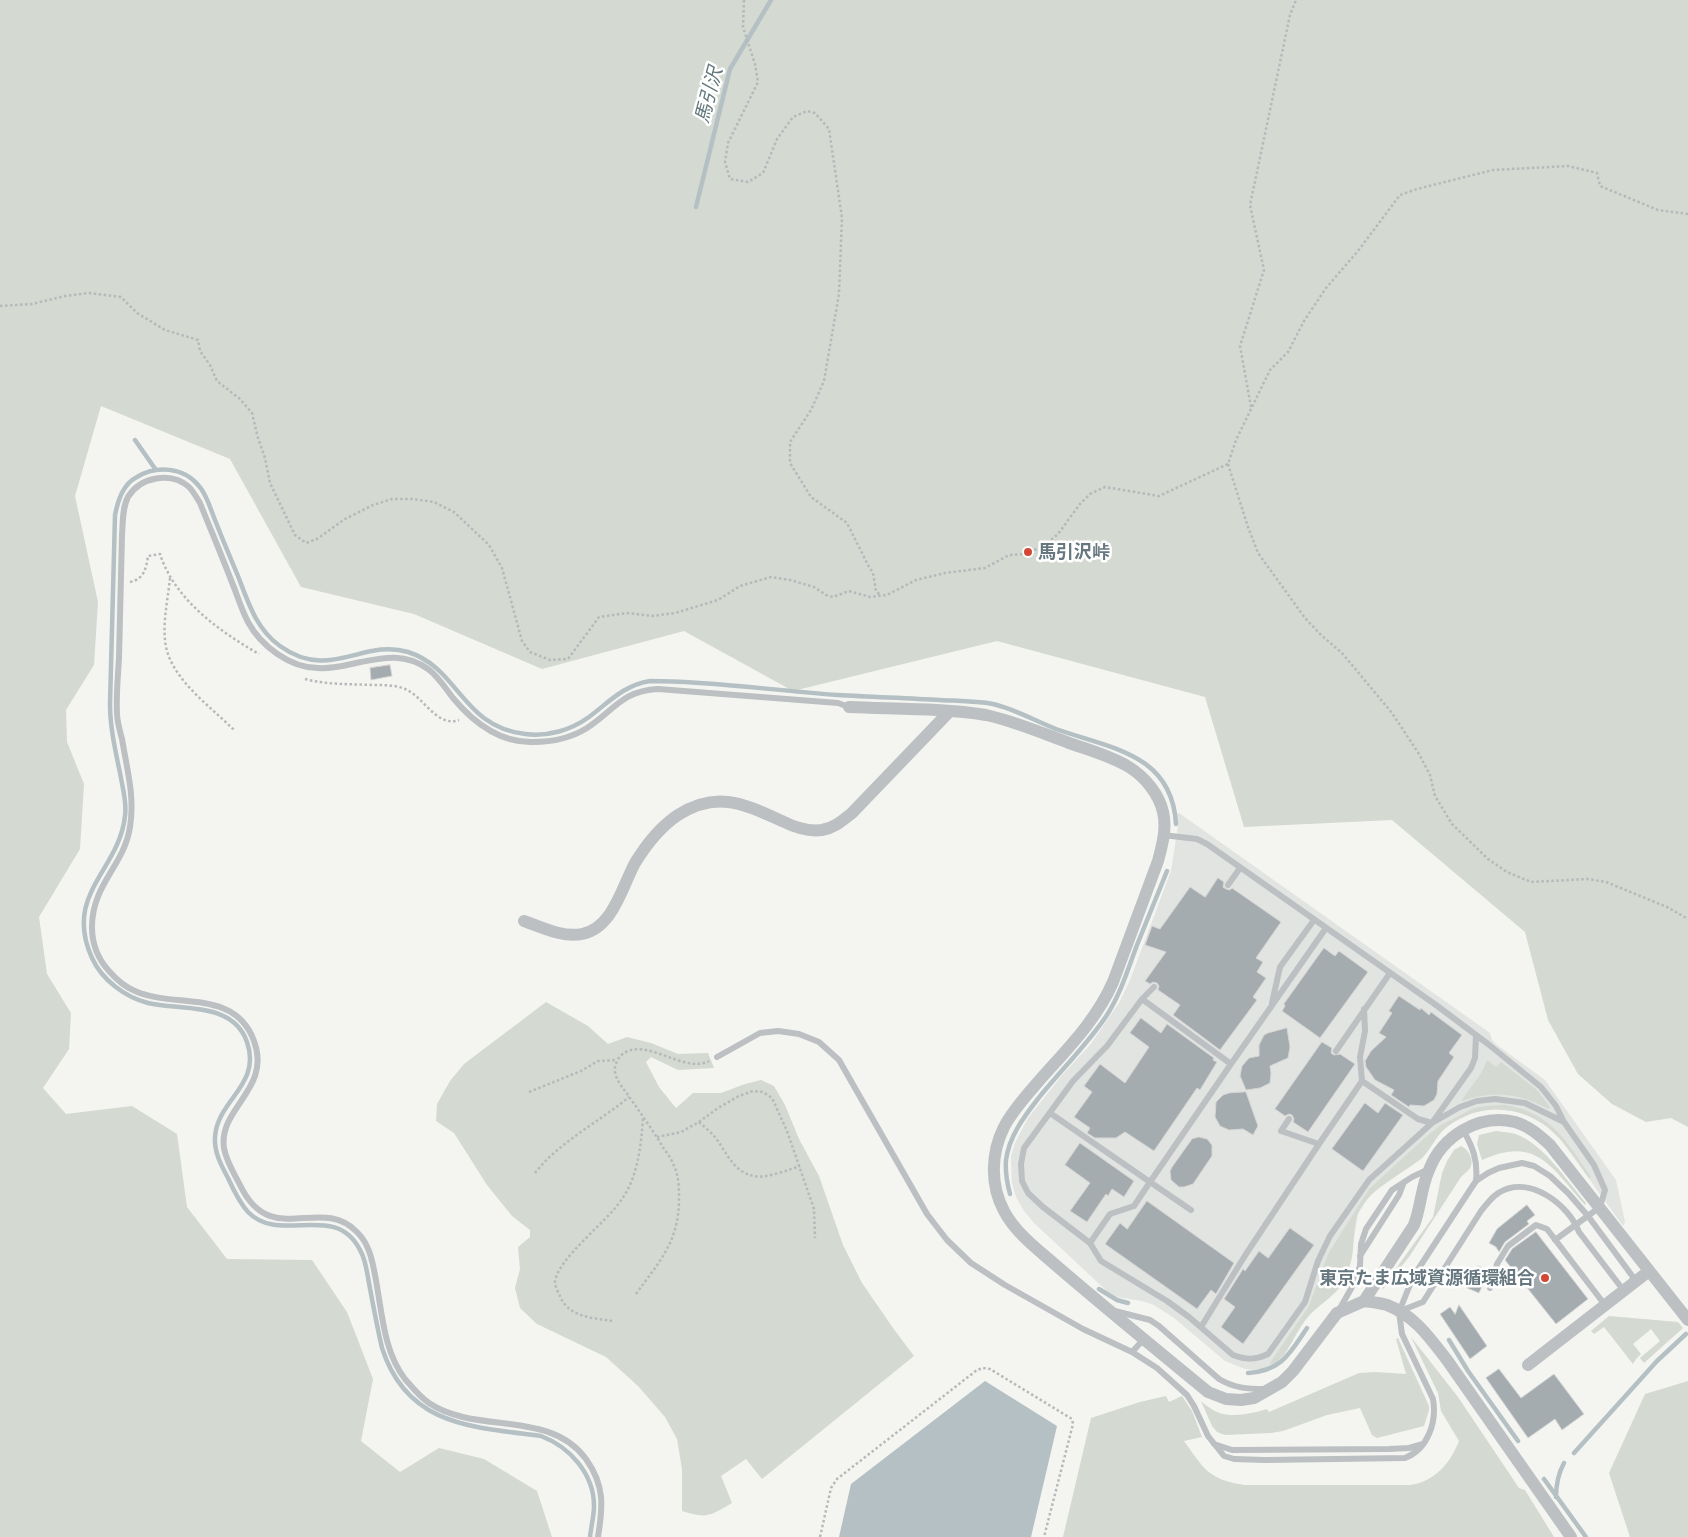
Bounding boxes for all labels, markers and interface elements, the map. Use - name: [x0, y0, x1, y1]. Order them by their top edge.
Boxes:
- water label: 馬引沢: [691, 65, 727, 125]
- place label: 馬引沢峠: [1038, 541, 1110, 563]
- marker: 馬引沢峠: [1022, 546, 1034, 558]
- place label: 東京たま広域資源循環組合: [1319, 1267, 1535, 1289]
- marker: 東京たま広域資源循環組合: [1539, 1272, 1551, 1284]

